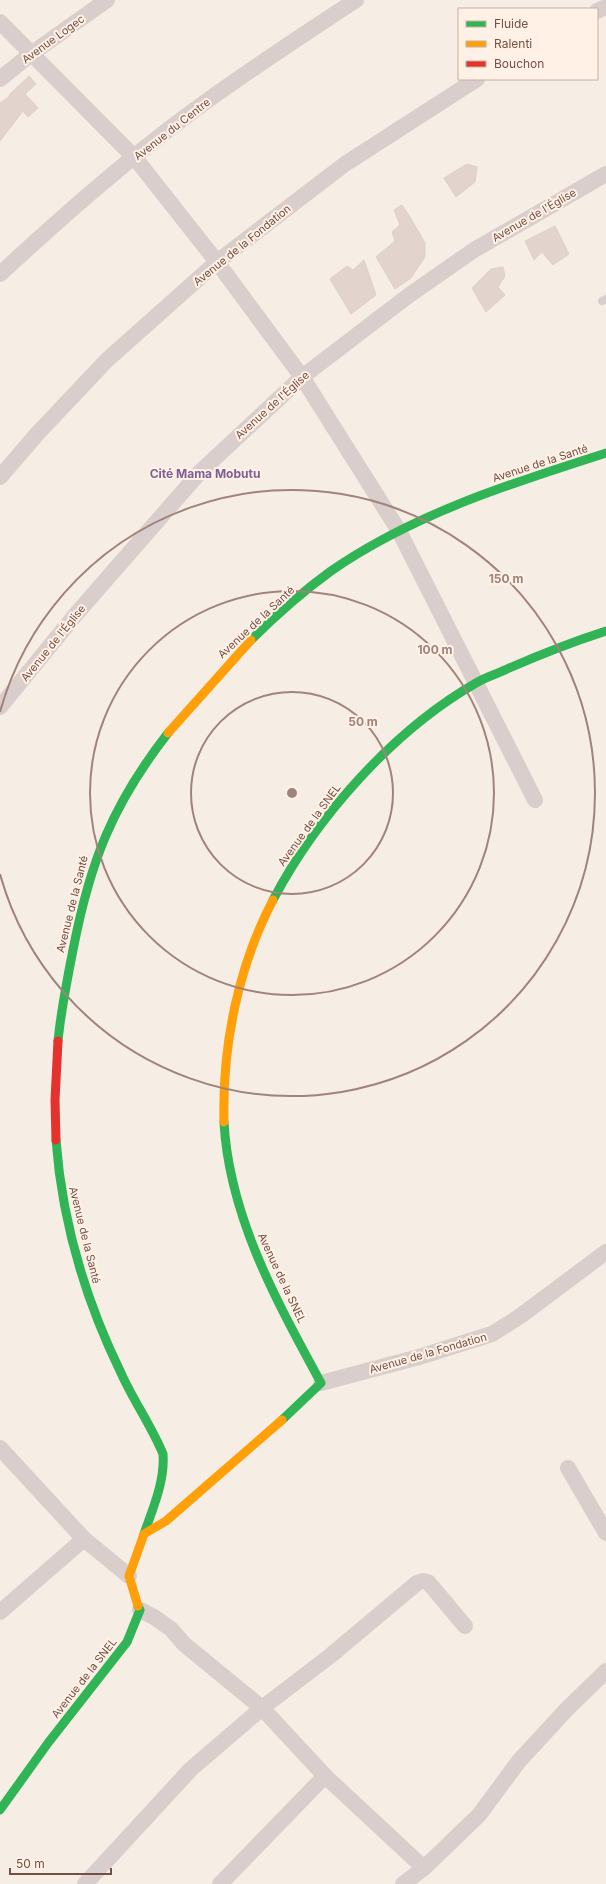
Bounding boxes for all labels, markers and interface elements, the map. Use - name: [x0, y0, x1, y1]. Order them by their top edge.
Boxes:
- legend: [458, 8, 598, 80]
- street label: Avenue Logec: [19, 12, 87, 66]
- text: Fluide: [494, 16, 528, 31]
- text: Ralenti: [494, 36, 532, 51]
- text: Bouchon: [494, 56, 544, 71]
- street label: Avenue du Centre: [131, 95, 213, 163]
- street label: Avenue de l'Église: [489, 185, 579, 245]
- street label: Avenue de la Fondation: [190, 201, 294, 289]
- street label: Avenue de l'Église: [232, 368, 312, 442]
- street label: Avenue de la Santé: [490, 441, 590, 485]
- district label: Cité Mama Mobutu: [150, 466, 260, 481]
- text: 150 m: [489, 571, 523, 586]
- street label: Avenue de la Santé: [215, 583, 297, 661]
- street label: Avenue de l'Église: [18, 602, 88, 684]
- text: 100 m: [417, 642, 453, 657]
- text: 50 m: [348, 714, 378, 729]
- street label: Avenue de la SNEL: [275, 781, 343, 869]
- centre of rings: [285, 786, 299, 800]
- street label: Avenue de la Santé: [53, 854, 91, 954]
- street label: Avenue de la Santé: [66, 1185, 104, 1285]
- street label: Avenue de la SNEL: [255, 1231, 309, 1325]
- street label: Avenue de la Fondation: [368, 1330, 488, 1376]
- street label: Avenue de la SNEL: [48, 1635, 120, 1721]
- scale bar: [10, 1850, 111, 1876]
- text: 50 m: [16, 1856, 45, 1871]

